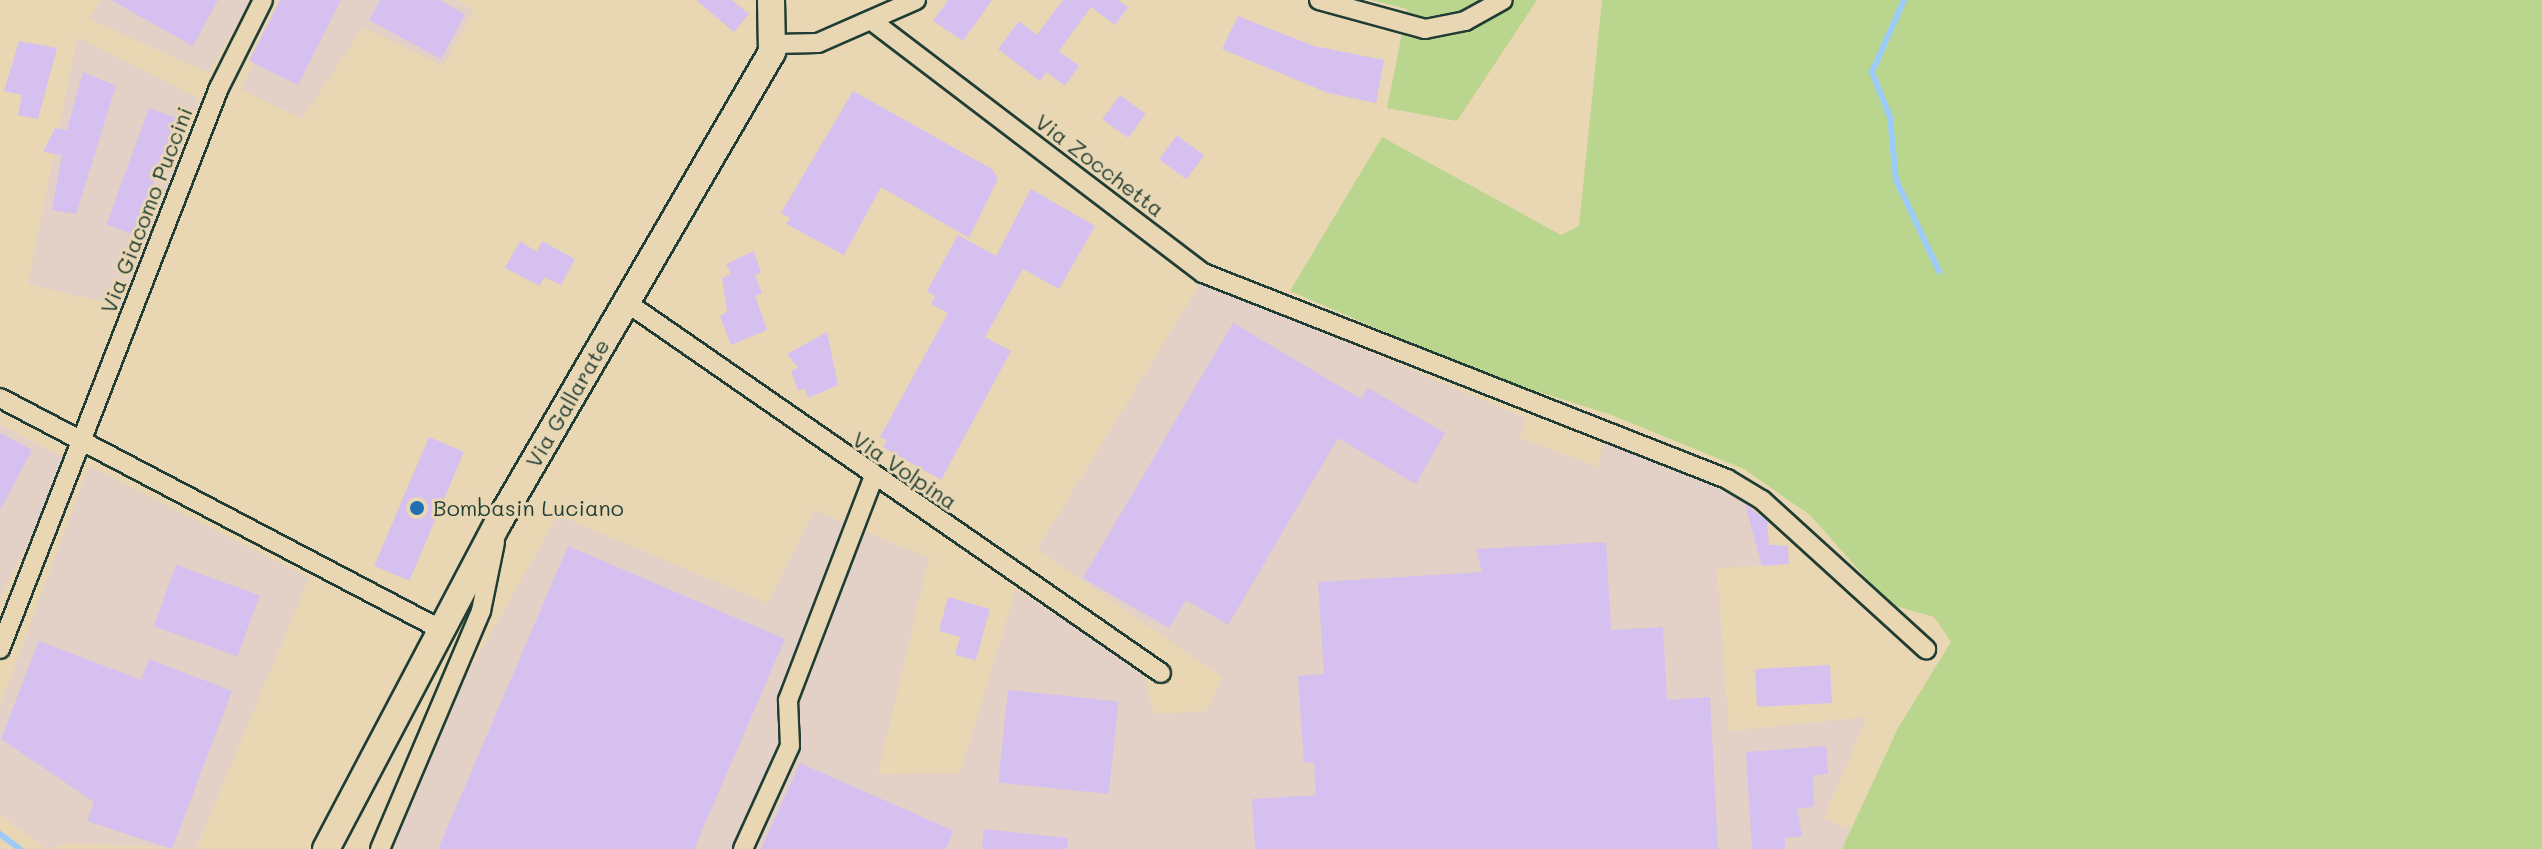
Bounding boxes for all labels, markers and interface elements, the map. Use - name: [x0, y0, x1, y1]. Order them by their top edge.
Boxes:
- street label: Via Giacomo Puccini: [94, 103, 198, 317]
- street label: Via Zocchetta: [1030, 108, 1170, 222]
- street label: Via Gallarate: [519, 334, 615, 472]
- street label: Via Volpina: [848, 425, 962, 515]
- place label: Bombasin Luciano: [433, 495, 624, 521]
- marker: Bombasin Luciano: [408, 499, 426, 517]

